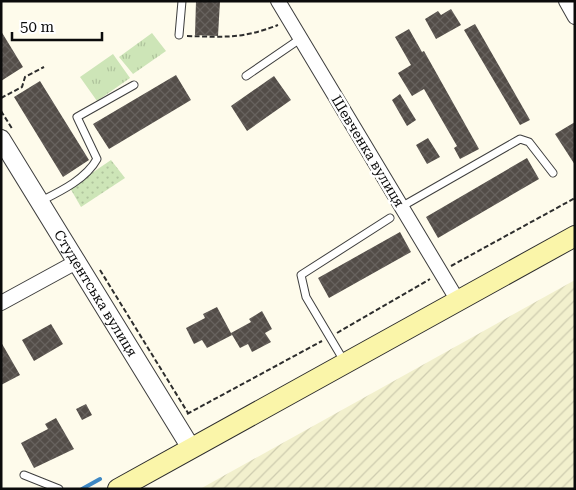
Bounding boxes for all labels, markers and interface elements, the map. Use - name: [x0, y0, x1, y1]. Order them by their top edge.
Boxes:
- scale bar: [12, 10, 102, 42]
- text: 50 m: [20, 18, 55, 36]
- street label: Шевченка вулиця: [328, 92, 408, 210]
- street label: Студентська вулиця: [51, 227, 141, 359]

